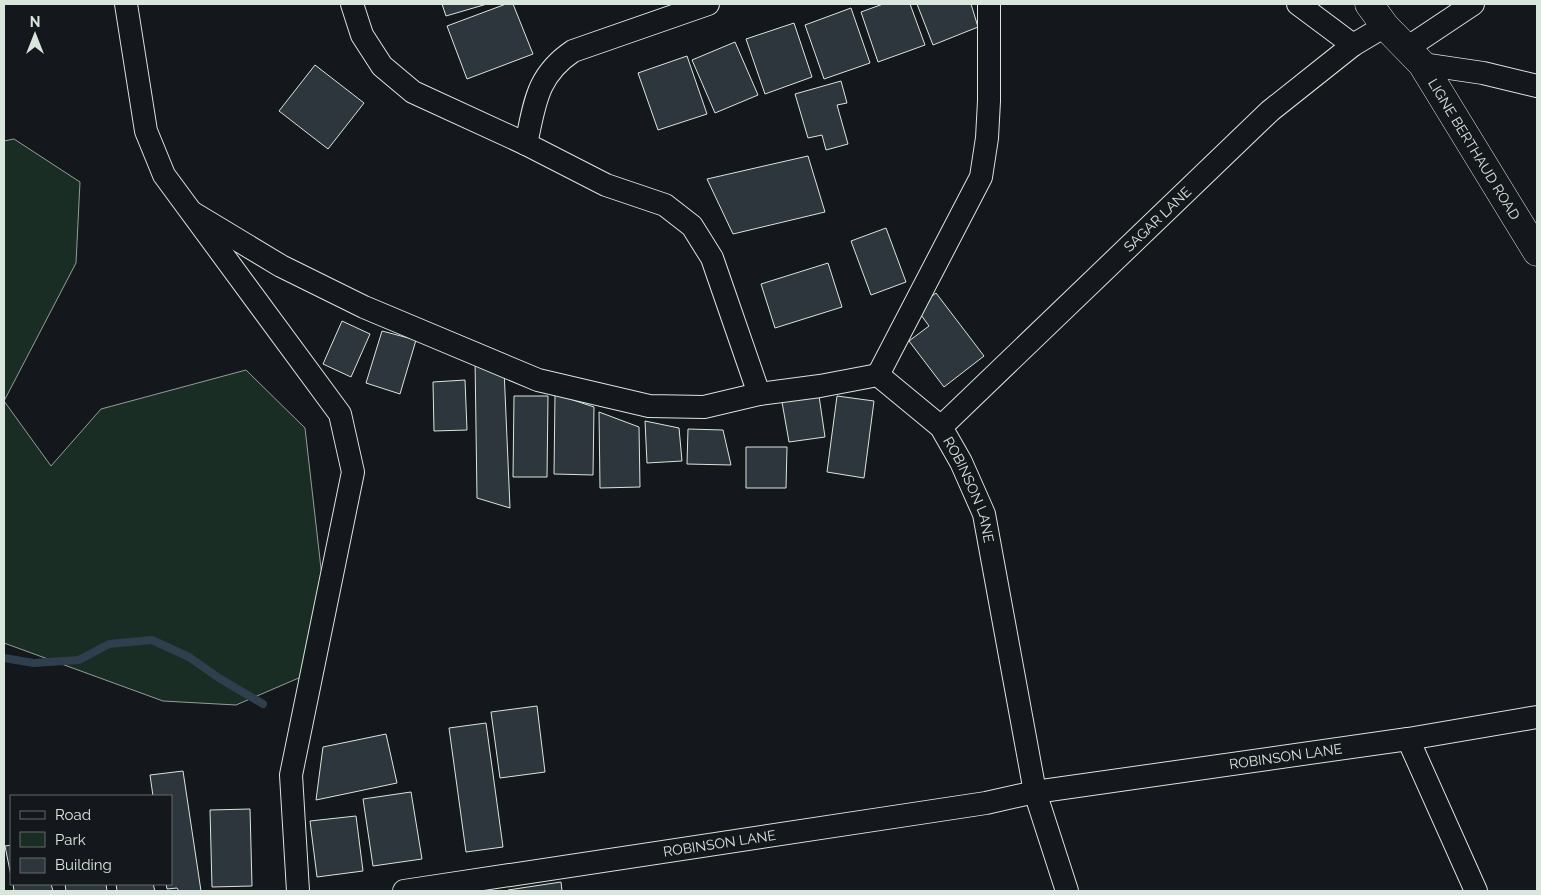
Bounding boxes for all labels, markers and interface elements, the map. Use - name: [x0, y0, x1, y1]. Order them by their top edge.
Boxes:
- north arrow: [10, 10, 60, 60]
- text: N: [30, 14, 40, 30]
- street label: LIGNE BERTHAUD ROAD: [1425, 76, 1523, 223]
- street label: SAGAR LANE: [1121, 183, 1194, 255]
- street label: ROBINSON LANE: [940, 434, 997, 544]
- street label: ROBINSON LANE: [1228, 740, 1343, 772]
- legend: [10, 795, 172, 885]
- text: Road: [55, 806, 91, 824]
- street label: ROBINSON LANE: [662, 827, 777, 860]
- text: Park: [55, 831, 86, 849]
- text: Building: [55, 856, 112, 874]

